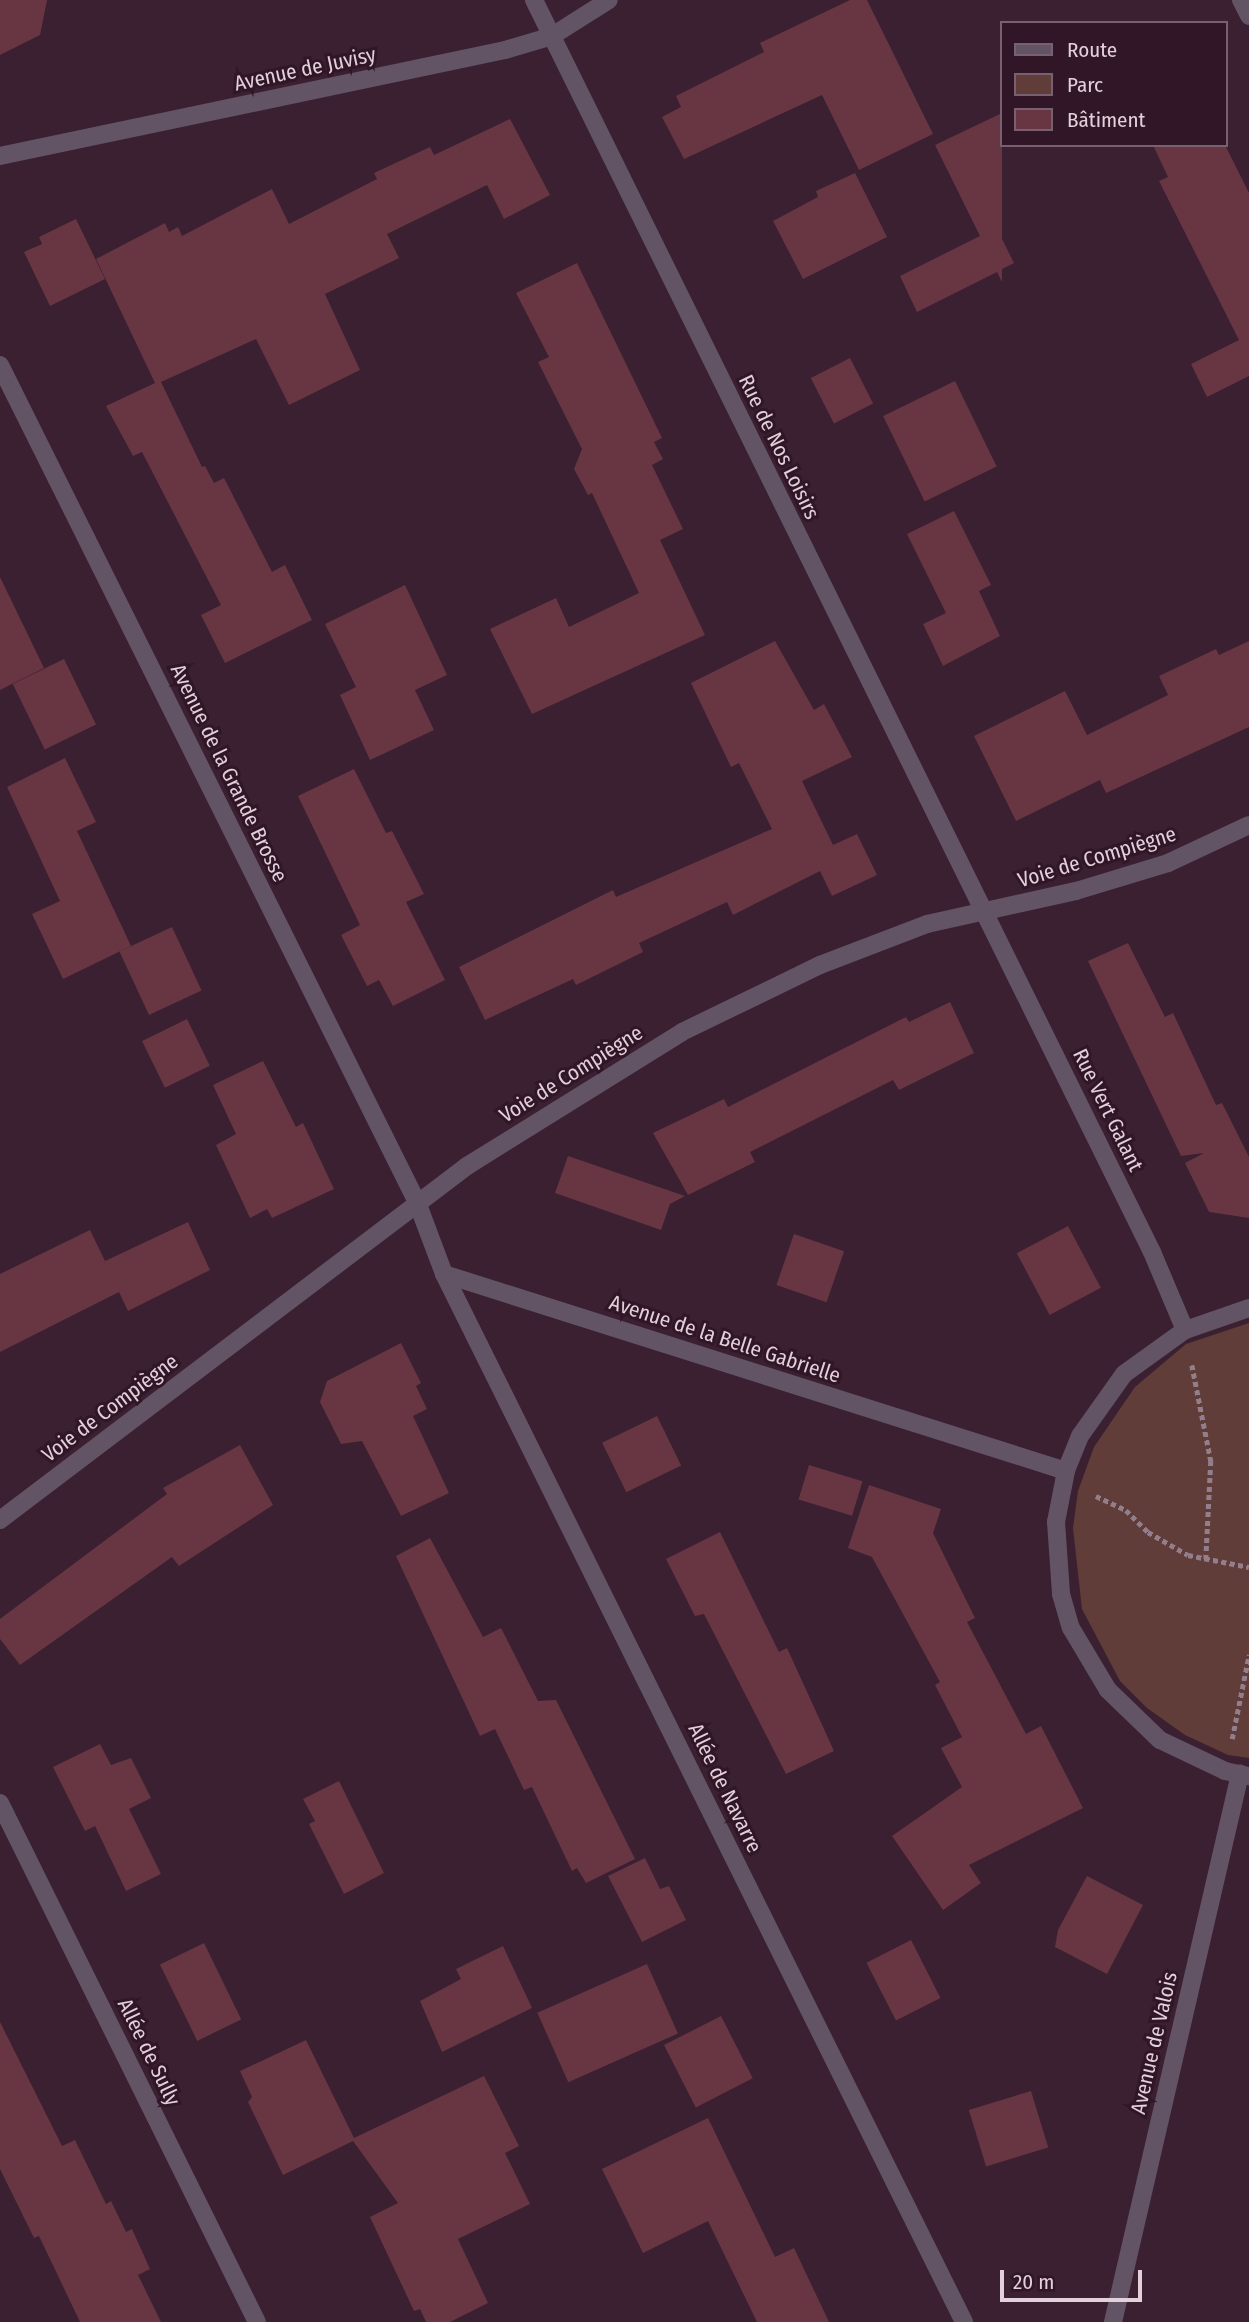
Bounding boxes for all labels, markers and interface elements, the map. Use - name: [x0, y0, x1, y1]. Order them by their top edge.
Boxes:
- legend: [1000, 21, 1228, 147]
- text: Route: [1067, 37, 1117, 63]
- street label: Avenue de Juvisy: [232, 42, 378, 96]
- text: Parc: [1067, 72, 1103, 98]
- text: Bâtiment: [1067, 107, 1145, 133]
- street label: Rue de Nos Loisirs: [733, 371, 825, 523]
- street label: Avenue de la Grande Brosse: [165, 660, 293, 886]
- street label: Voie de Compiègne: [1015, 821, 1179, 893]
- street label: Voie de Compiègne: [495, 1020, 647, 1128]
- street label: Rue Vert Galant: [1067, 1045, 1149, 1175]
- street label: Avenue de la Belle Gabrielle: [606, 1290, 844, 1388]
- street label: Voie de Compiègne: [37, 1349, 183, 1467]
- street label: Allée de Navarre: [683, 1719, 767, 1857]
- street label: Avenue de Valois: [1125, 1969, 1183, 2117]
- street label: Allée de Sully: [112, 1994, 186, 2110]
- scale bar: [1004, 2256, 1146, 2300]
- text: 20 m: [1013, 2269, 1054, 2295]

